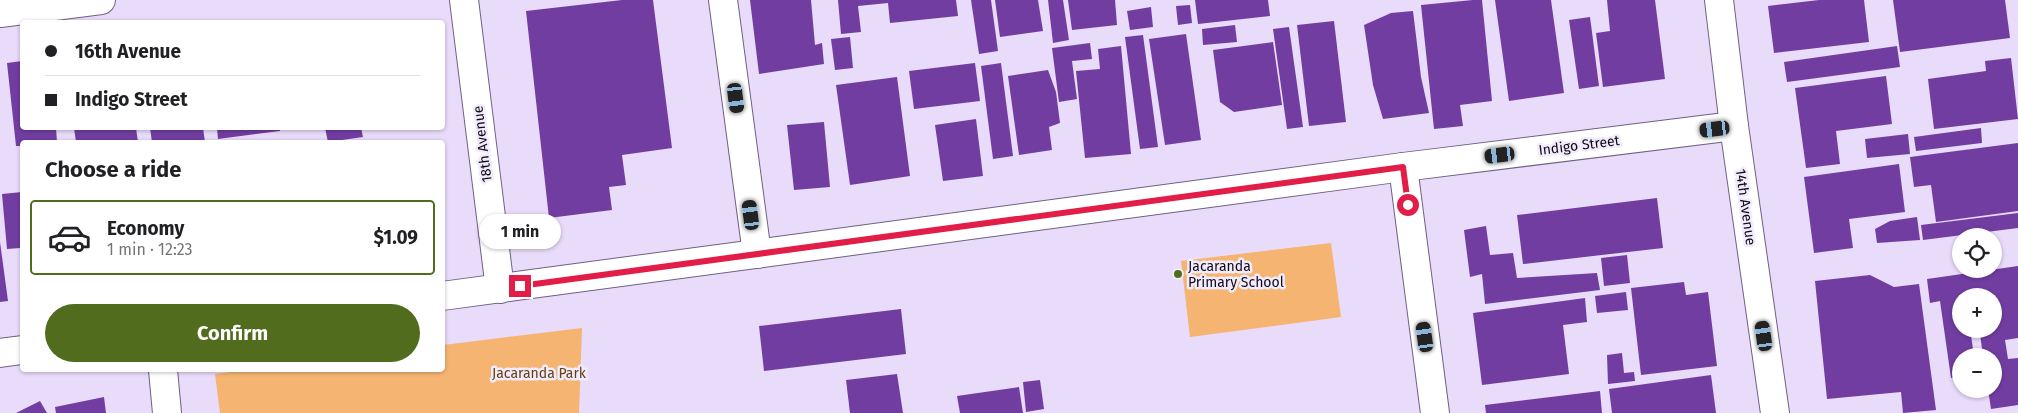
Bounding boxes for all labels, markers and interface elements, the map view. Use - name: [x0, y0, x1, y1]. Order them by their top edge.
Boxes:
- text: 16th Avenue: [75, 40, 181, 63]
- car: [726, 82, 745, 114]
- text: Indigo Street: [75, 88, 188, 111]
- street label: 18th Avenue: [469, 105, 496, 183]
- car: [1699, 120, 1730, 138]
- street label: Indigo Street: [1538, 132, 1622, 159]
- car: [1484, 146, 1515, 164]
- text: Choose a ride: [45, 156, 181, 183]
- street label: 14th Avenue: [1732, 168, 1759, 246]
- route start: [1397, 194, 1419, 216]
- car: [741, 199, 760, 231]
- callout: 1 min: [479, 214, 561, 248]
- icon: car: [47, 215, 92, 260]
- text: Economy: [107, 217, 184, 240]
- text: 1 min: [501, 222, 539, 241]
- text: $1.09: [374, 226, 418, 249]
- map controls: [1952, 228, 2002, 398]
- button: locate: [1952, 228, 2002, 278]
- text: 1 min · 12:23: [107, 240, 193, 259]
- place label: Jacaranda Primary School: [1188, 258, 1284, 291]
- marker: Jacaranda Primary School: [1172, 268, 1184, 280]
- route end: [509, 275, 531, 297]
- button: +: [1952, 288, 2002, 338]
- button: Confirm: [45, 304, 420, 362]
- car: [1754, 320, 1773, 352]
- car: [1415, 321, 1434, 353]
- button: −: [1952, 348, 2002, 398]
- park label: Jacaranda Park: [492, 365, 587, 382]

